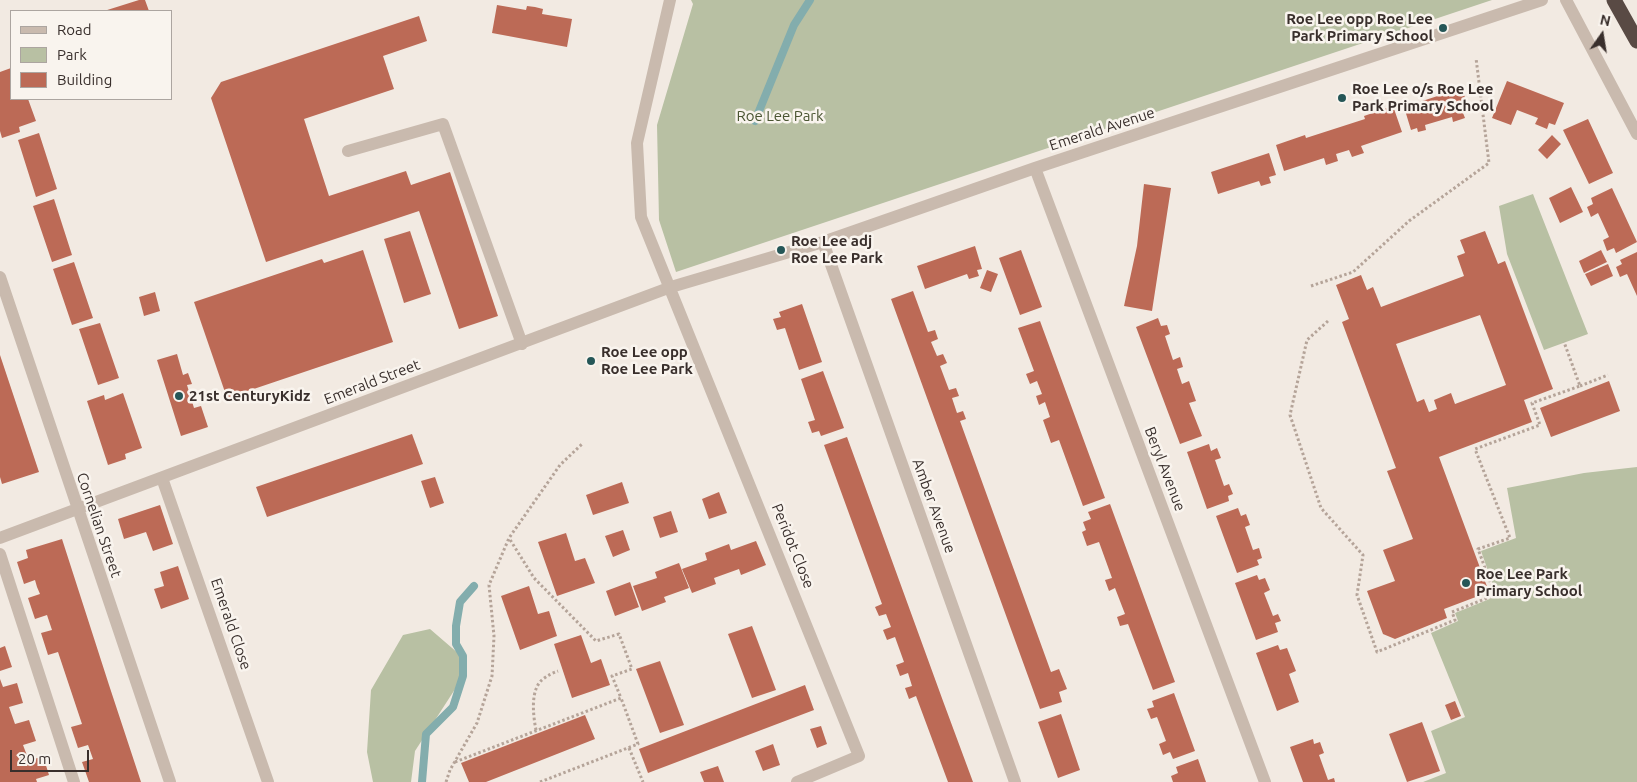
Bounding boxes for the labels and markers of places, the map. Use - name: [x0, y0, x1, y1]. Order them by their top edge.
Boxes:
- place label: Roe Lee opp Roe Lee Park Primary School: [1286, 10, 1433, 45]
- marker: Roe Lee opp Roe Lee Park Primary School: [1437, 22, 1449, 34]
- place label: Roe Lee o/s Roe Lee Park Primary School: [1352, 80, 1494, 115]
- marker: Roe Lee o/s Roe Lee Park Primary School: [1336, 92, 1348, 104]
- place label: Roe Lee adj Roe Lee Park: [791, 232, 883, 267]
- marker: Roe Lee adj Roe Lee Park: [775, 244, 787, 256]
- place label: Roe Lee opp Roe Lee Park: [601, 343, 693, 378]
- marker: Roe Lee opp Roe Lee Park: [585, 355, 597, 367]
- place label: 21st CenturyKidz: [189, 387, 310, 405]
- marker: 21st CenturyKidz: [173, 390, 185, 402]
- place label: Roe Lee Park Primary School: [1476, 565, 1582, 600]
- marker: Roe Lee Park Primary School: [1460, 577, 1472, 589]

